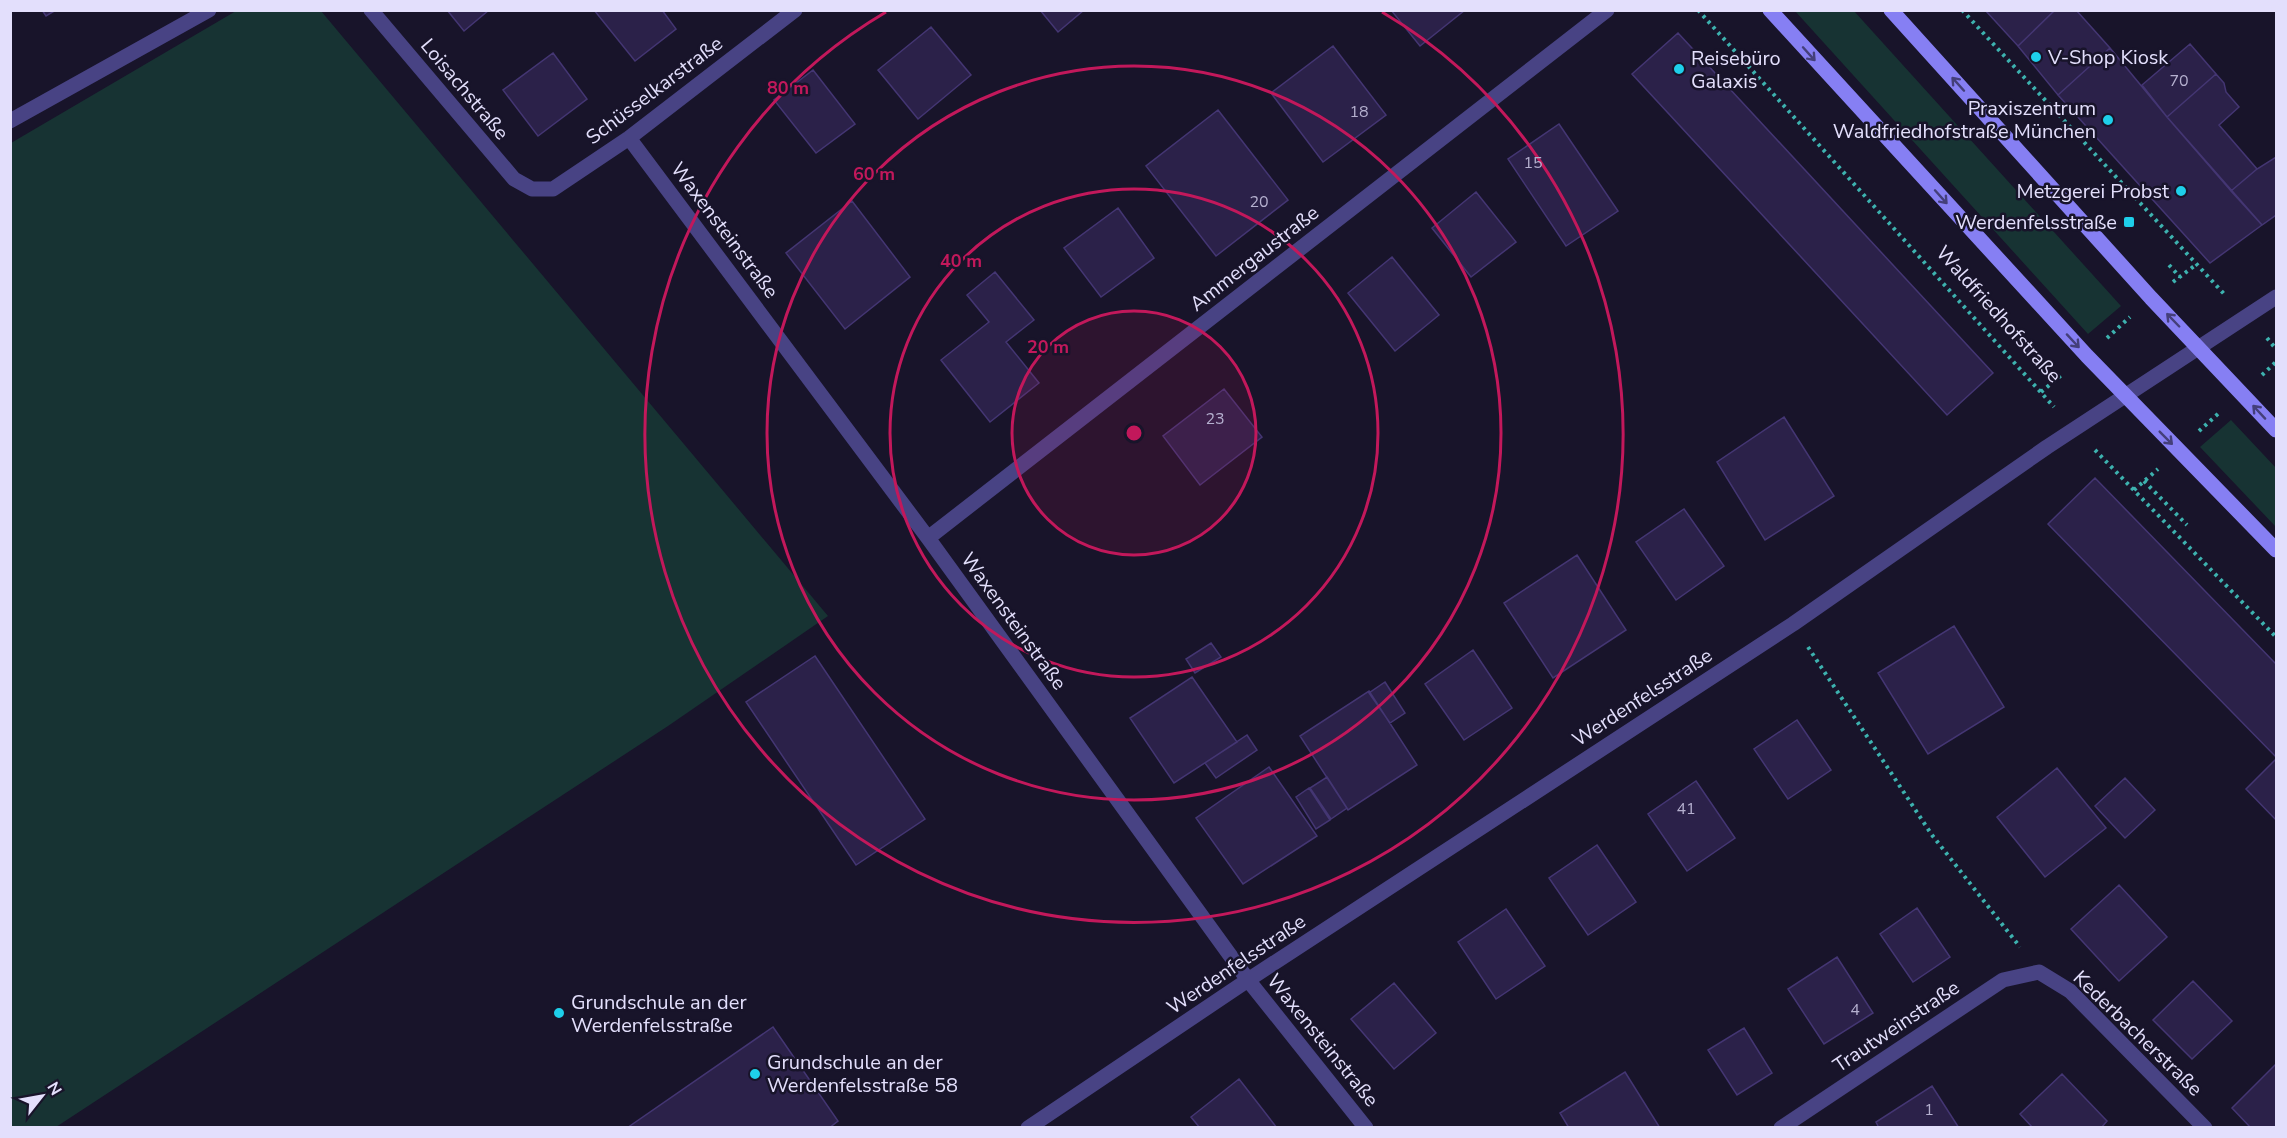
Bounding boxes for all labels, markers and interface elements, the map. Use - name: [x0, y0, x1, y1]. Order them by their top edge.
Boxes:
- street label: Schüsselkarstraße: [580, 30, 728, 151]
- street label: Loisachstraße: [414, 33, 515, 146]
- place label: V-Shop Kiosk: [2047, 44, 2169, 71]
- place label: Reisebüro Galaxis: [1691, 45, 1781, 95]
- one-way arrow: [1802, 46, 1816, 61]
- marker: V-Shop Kiosk: [2029, 50, 2043, 64]
- marker: Reisebüro Galaxis: [1672, 62, 1686, 76]
- house number: 70: [2169, 70, 2189, 92]
- text: 80 m: [767, 76, 809, 100]
- one-way arrow: [1951, 77, 1965, 92]
- place label: Praxiszentrum Waldfriedhofstraße München: [1833, 95, 2096, 145]
- house number: 18: [1349, 101, 1369, 123]
- marker: Praxiszentrum Waldfriedhofstraße München: [2101, 113, 2115, 127]
- house number: 15: [1523, 152, 1543, 174]
- street label: Waxensteinstraße: [664, 157, 785, 304]
- text: 60 m: [853, 162, 895, 186]
- place label: Metzgerei Probst: [2017, 178, 2170, 205]
- marker: Metzgerei Probst: [2174, 184, 2188, 198]
- one-way arrow: [1934, 190, 1948, 205]
- house number: 20: [1249, 191, 1269, 213]
- street label: Ammergaustraße: [1184, 199, 1325, 317]
- place label: Werdenfelsstraße: [1955, 209, 2117, 236]
- marker: Werdenfelsstraße: [2122, 215, 2136, 229]
- street label: Waldfriedhofstraße: [1930, 240, 2067, 389]
- text: 40 m: [940, 249, 982, 273]
- one-way arrow: [2165, 313, 2180, 328]
- one-way arrow: [2066, 333, 2080, 348]
- text: 20 m: [1027, 335, 1069, 359]
- one-way arrow: [2252, 404, 2266, 419]
- house number: 23: [1205, 408, 1225, 430]
- centre of rings: [1124, 423, 1144, 443]
- one-way arrow: [2159, 430, 2174, 445]
- street label: Waxensteinstraße: [954, 547, 1073, 696]
- street label: Werdenfelsstraße: [1567, 642, 1717, 753]
- house number: 41: [1676, 798, 1696, 820]
- street label: Werdenfelsstraße: [1162, 908, 1311, 1021]
- street label: Kederbacherstraße: [2067, 965, 2208, 1102]
- street label: Waxensteinstraße: [1261, 968, 1385, 1113]
- street label: Trautweinstraße: [1828, 974, 1965, 1079]
- place label: Grundschule an der Werdenfelsstraße: [571, 989, 747, 1039]
- house number: 4: [1850, 999, 1860, 1021]
- marker: Grundschule an der Werdenfelsstraße: [552, 1006, 566, 1020]
- place label: Grundschule an der Werdenfelsstraße 58: [767, 1049, 958, 1099]
- north arrow: [12, 1066, 72, 1126]
- marker: Grundschule an der Werdenfelsstraße 58: [748, 1067, 762, 1081]
- text: N: [41, 1078, 67, 1100]
- house number: 1: [1924, 1099, 1934, 1121]

